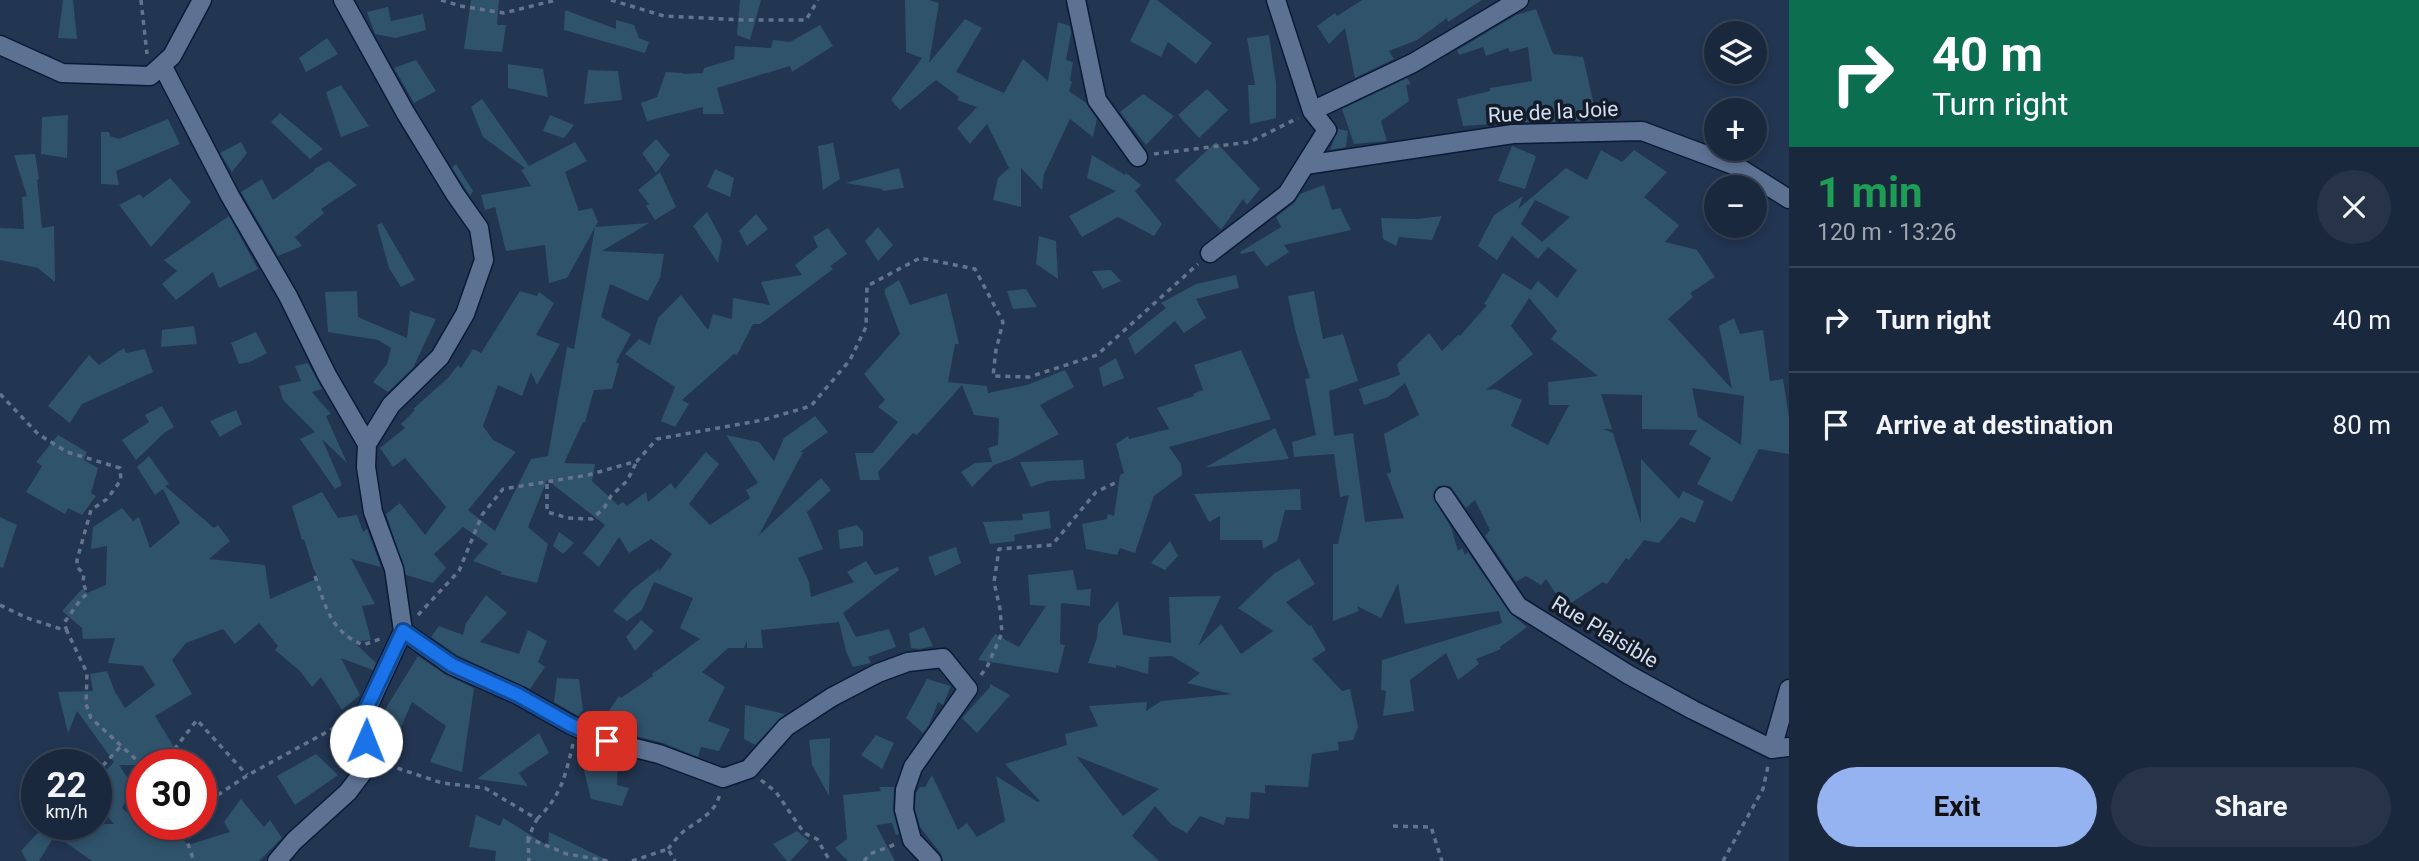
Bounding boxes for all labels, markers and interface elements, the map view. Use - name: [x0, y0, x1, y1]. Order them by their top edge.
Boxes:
- map controls: [1704, 21, 1767, 238]
- button: layers: [1704, 21, 1767, 84]
- text: 40 m: [1932, 26, 2043, 83]
- icon: right: [1817, 28, 1908, 119]
- text: Turn right: [1932, 85, 2068, 123]
- street label: Rue de la Joie: [1487, 97, 1619, 127]
- button: +: [1704, 98, 1767, 161]
- text: 1 min: [1817, 168, 1923, 217]
- button: close: [2317, 170, 2391, 244]
- button: −: [1704, 175, 1767, 238]
- text: 120 m · 13:26: [1817, 219, 1956, 246]
- icon: right: [1817, 301, 1855, 339]
- text: Turn right: [1876, 305, 1991, 335]
- text: 40 m: [2333, 305, 2391, 335]
- icon: arrive: [1817, 406, 1855, 444]
- text: Arrive at destination: [1876, 410, 2113, 440]
- text: 80 m: [2333, 410, 2391, 440]
- street label: Rue Plaisible: [1548, 591, 1662, 673]
- position arrow: [329, 704, 403, 778]
- pin: [577, 711, 637, 771]
- icon: arrive: [588, 722, 626, 760]
- speed limit sign: 30: [126, 749, 217, 840]
- text: 22: [46, 765, 87, 806]
- button: Exit: [1817, 767, 2097, 847]
- button: Share: [2111, 767, 2391, 847]
- text: km/h: [45, 801, 88, 822]

